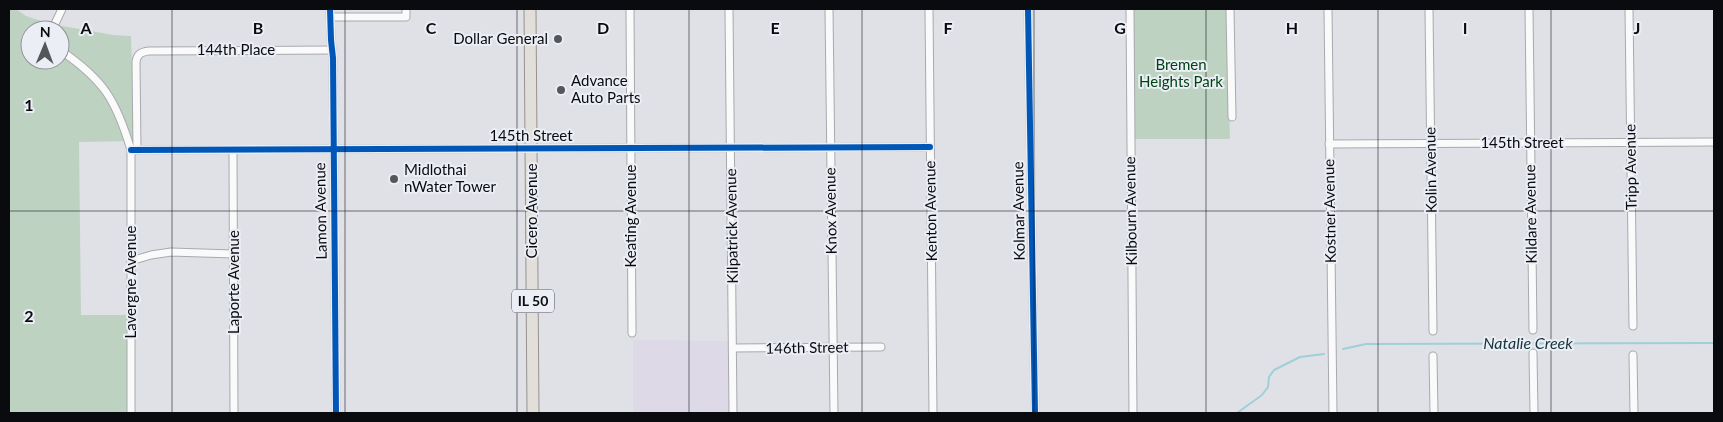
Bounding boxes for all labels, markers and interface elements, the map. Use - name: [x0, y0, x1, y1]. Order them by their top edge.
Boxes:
- text: A: [79, 18, 92, 37]
- text: B: [253, 18, 263, 37]
- text: C: [426, 18, 437, 37]
- text: D: [597, 18, 609, 37]
- text: E: [770, 18, 780, 37]
- text: F: [943, 18, 953, 37]
- text: G: [1114, 18, 1126, 37]
- text: H: [1286, 18, 1298, 37]
- text: I: [1463, 18, 1467, 37]
- text: J: [1634, 18, 1640, 37]
- north arrow: [20, 20, 70, 70]
- text: N: [40, 23, 51, 40]
- place label: Dollar General: [453, 29, 548, 47]
- marker: Dollar General: [552, 33, 564, 45]
- street label: 144th Place: [197, 40, 275, 58]
- park label: Bremen Heights Park: [1139, 55, 1223, 90]
- place label: Advance Auto Parts: [571, 71, 641, 106]
- marker: Advance Auto Parts: [555, 84, 567, 96]
- text: 1: [24, 95, 34, 114]
- street label: Tripp Avenue: [1620, 124, 1640, 210]
- street label: 145th Street: [489, 126, 573, 144]
- street label: Kolin Avenue: [1420, 127, 1440, 213]
- street label: 145th Street: [1480, 133, 1564, 151]
- street label: Kilbourn Avenue: [1120, 156, 1140, 266]
- street label: Kostner Avenue: [1319, 159, 1339, 263]
- place label: Midlothai nWater Tower: [404, 160, 497, 195]
- street label: Kenton Avenue: [920, 160, 940, 262]
- street label: Kolmar Avenue: [1008, 161, 1028, 261]
- street label: Lamon Avenue: [310, 162, 330, 260]
- street label: Cicero Avenue: [522, 163, 540, 259]
- street label: Keating Avenue: [621, 164, 639, 268]
- street label: Kildare Avenue: [1520, 164, 1540, 264]
- street label: Knox Avenue: [820, 167, 840, 255]
- street label: Kilpatrick Avenue: [721, 168, 741, 284]
- marker: Midlothai nWater Tower: [388, 173, 400, 185]
- street label: Lavergne Avenue: [121, 226, 139, 338]
- street label: Laporte Avenue: [224, 230, 242, 334]
- road number: IL 50: [512, 290, 554, 312]
- text: 2: [24, 306, 34, 325]
- water label: Natalie Creek: [1483, 333, 1573, 352]
- street label: 146th Street: [765, 337, 849, 357]

